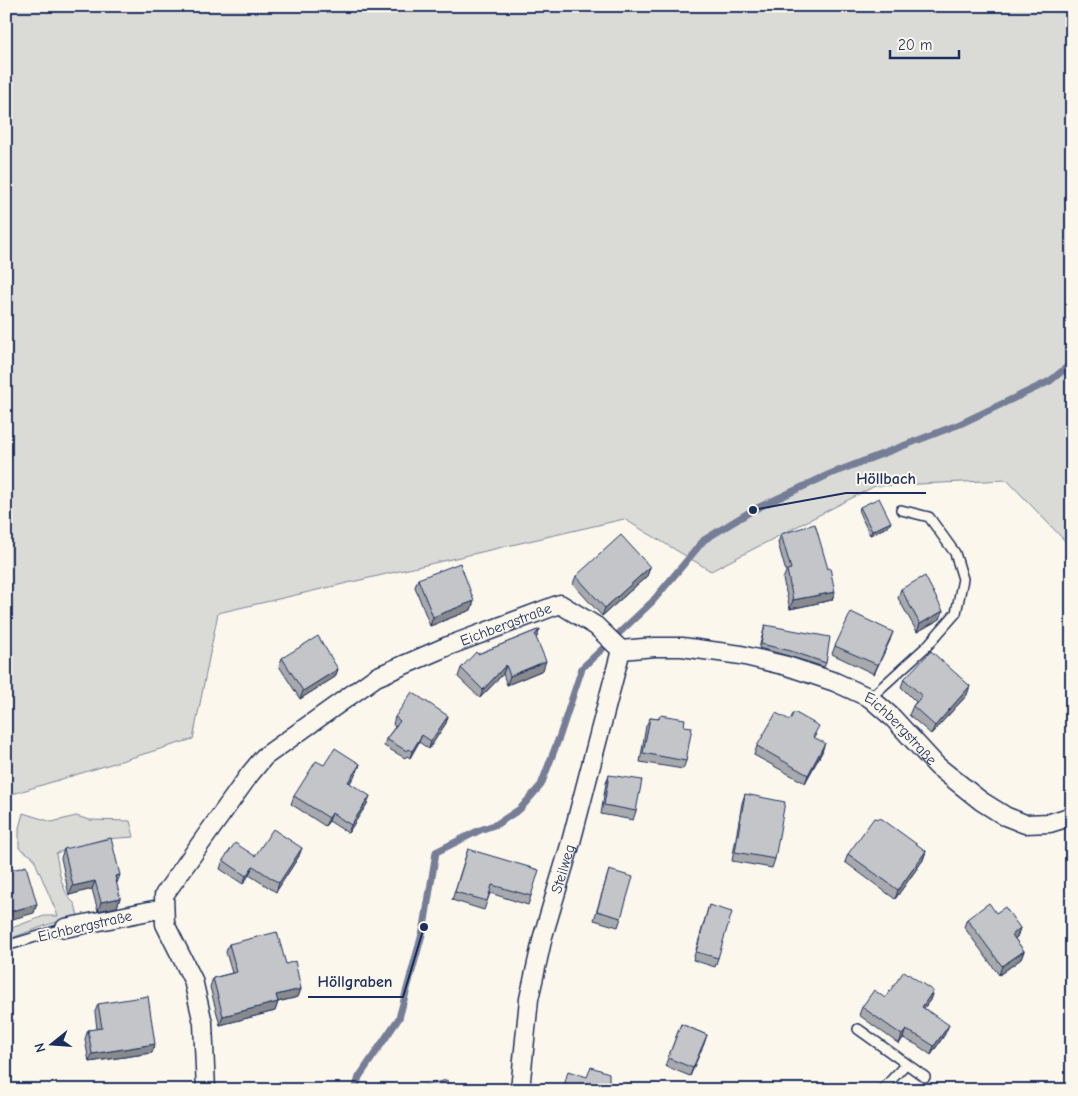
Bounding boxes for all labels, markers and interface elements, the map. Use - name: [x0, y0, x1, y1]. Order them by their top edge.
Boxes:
- scale bar: [890, 28, 959, 60]
- text: 20 m: [898, 36, 932, 54]
- callout: Höllbach: [846, 462, 926, 493]
- text: Höllbach: [856, 470, 916, 488]
- street label: Eichbergstraße: [458, 599, 554, 650]
- street label: Eichbergstraße: [862, 688, 941, 769]
- street label: Steilweg: [547, 842, 579, 896]
- street label: Eichbergstraße: [36, 906, 134, 946]
- callout: Höllgraben: [308, 966, 403, 997]
- text: Höllgraben: [317, 973, 393, 991]
- north arrow: [28, 1018, 78, 1068]
- text: N: [31, 1041, 50, 1055]

